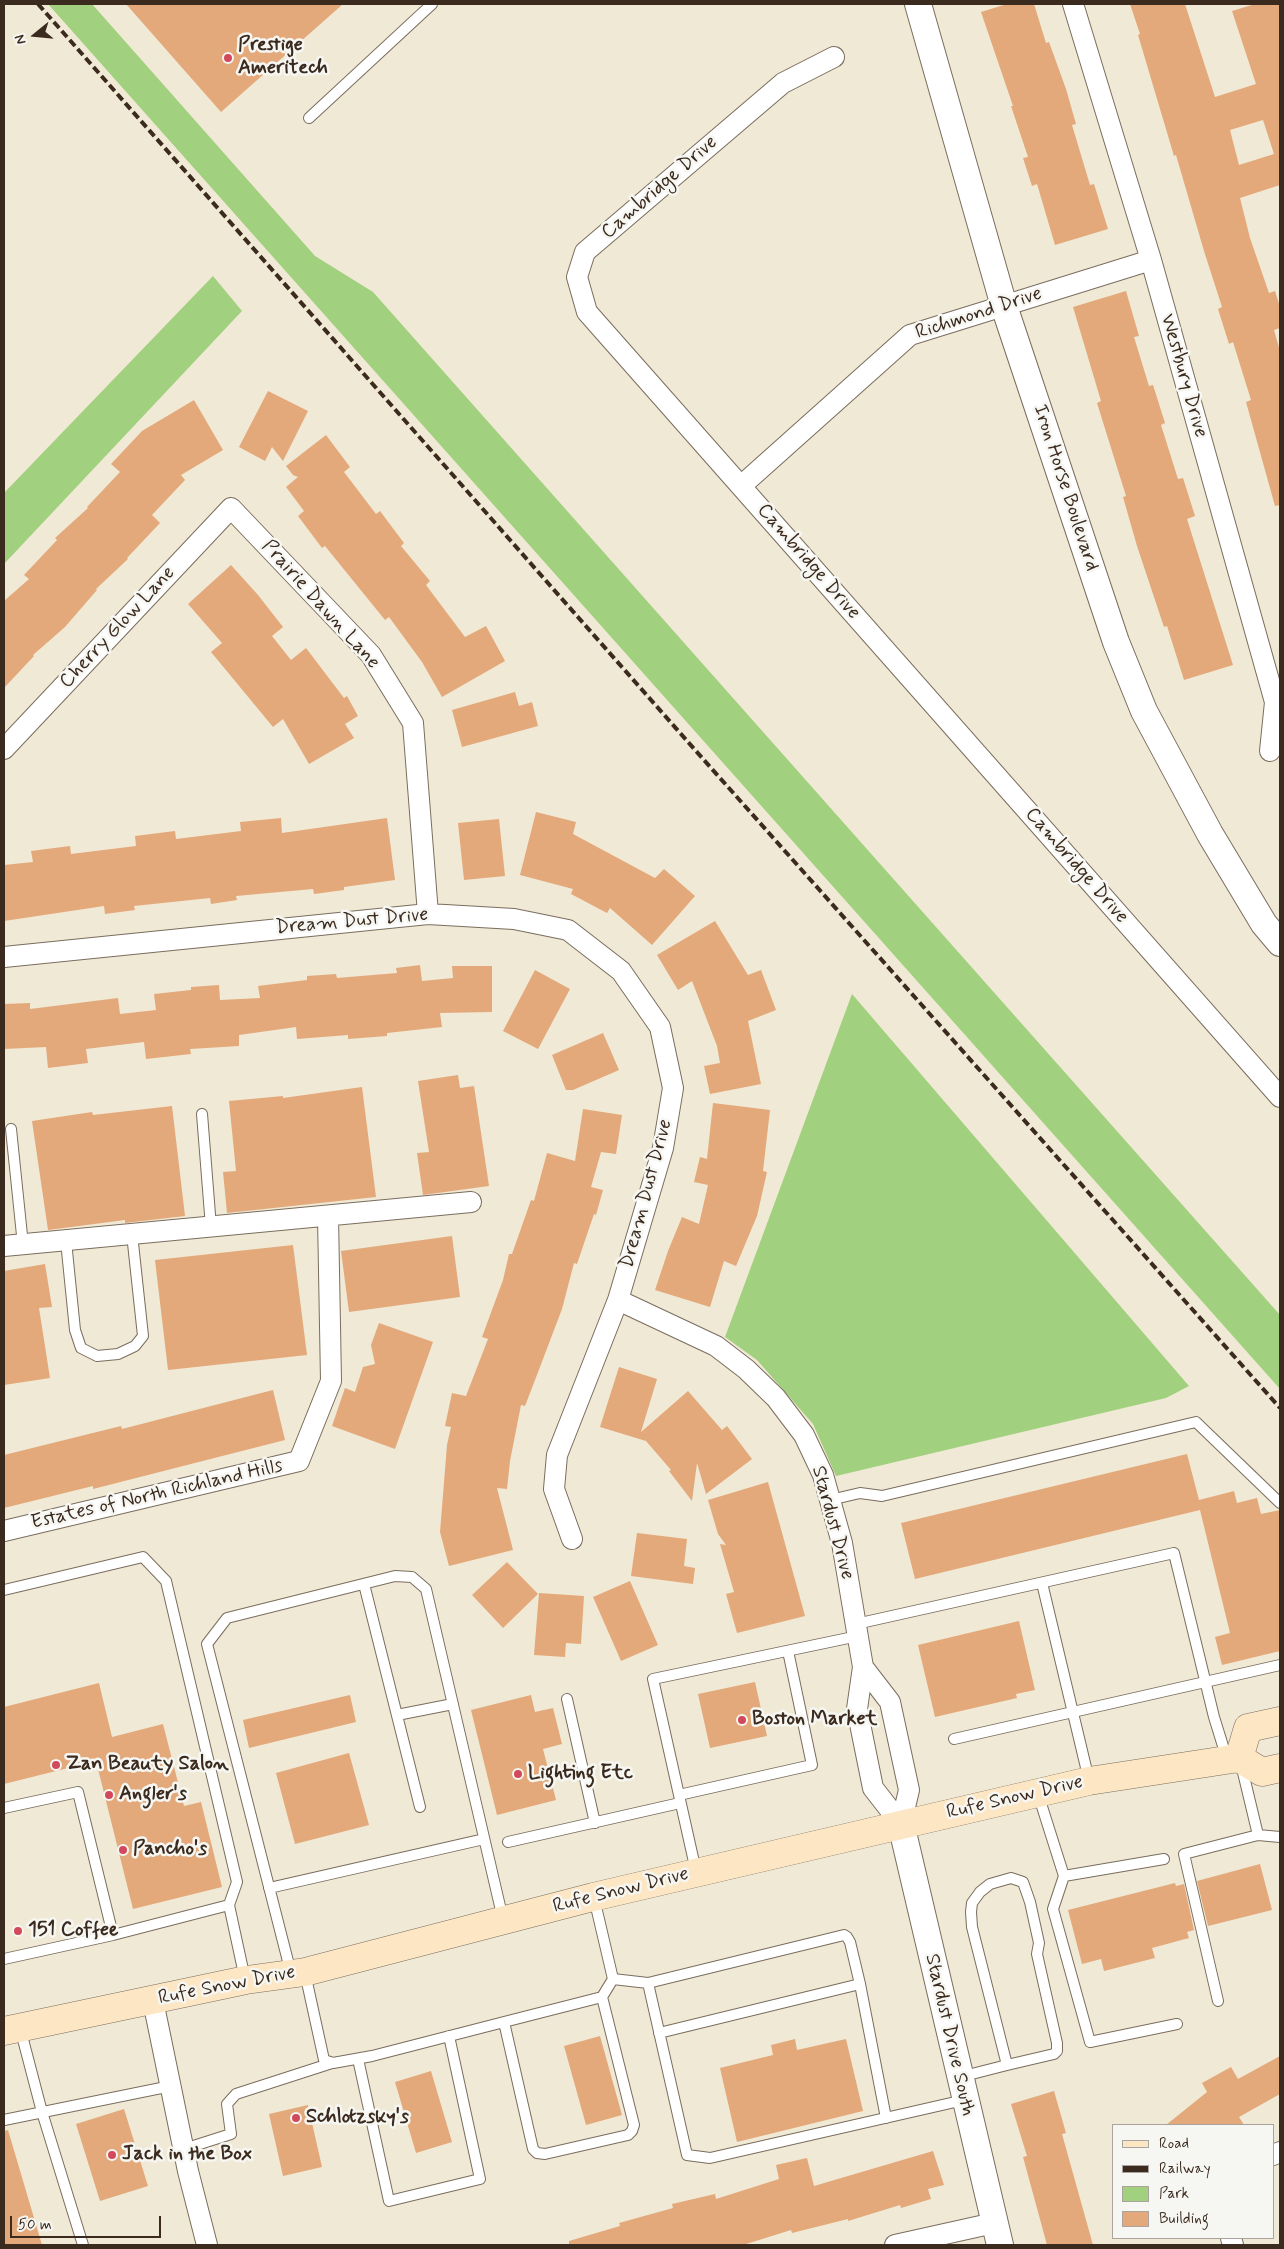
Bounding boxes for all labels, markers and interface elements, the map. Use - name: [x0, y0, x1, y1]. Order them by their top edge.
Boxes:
- north arrow: [10, 10, 60, 60]
- text: N: [11, 32, 31, 46]
- place label: Prestige Ameritech: [238, 34, 328, 81]
- marker: Prestige Ameritech: [222, 52, 234, 64]
- street label: Cambridge Drive: [597, 131, 723, 245]
- street label: Richmond Drive: [913, 282, 1045, 346]
- street label: Westbury Drive: [1154, 311, 1212, 441]
- street label: Iron Horse Boulevard: [1027, 402, 1103, 574]
- street label: Cambridge Drive: [751, 499, 865, 625]
- street label: Prairie Dawn Lane: [256, 535, 384, 675]
- street label: Cherry Glow Lane: [55, 562, 181, 694]
- street label: Cambridge Drive: [1019, 803, 1133, 929]
- street label: Dream Dust Drive: [274, 903, 430, 941]
- street label: Dream Dust Drive: [616, 1117, 678, 1271]
- street label: Estates of North Richland Hills: [29, 1454, 285, 1536]
- street label: Stardust Drive: [805, 1464, 859, 1582]
- place label: Boston Market: [752, 1708, 877, 1732]
- marker: Boston Market: [736, 1714, 748, 1726]
- place label: Zan Beauty Salon: [66, 1753, 229, 1777]
- marker: Zan Beauty Salon: [50, 1759, 62, 1771]
- place label: Lighting Etc: [528, 1762, 633, 1786]
- marker: Lighting Etc: [512, 1768, 524, 1780]
- street label: Rufe Snow Drive: [944, 1771, 1086, 1825]
- place label: Angler's: [119, 1783, 187, 1807]
- marker: Angler's: [103, 1789, 115, 1801]
- place label: Pancho's: [133, 1838, 207, 1862]
- marker: Pancho's: [117, 1844, 129, 1856]
- street label: Rufe Snow Drive: [550, 1862, 692, 1920]
- place label: 151 Coffee: [28, 1919, 118, 1943]
- marker: 151 Coffee: [12, 1925, 24, 1937]
- street label: Stardust Drive South: [919, 1952, 979, 2118]
- street label: Rufe Snow Drive: [156, 1961, 298, 2011]
- place label: Schlotzsky's: [306, 2106, 409, 2130]
- marker: Schlotzsky's: [290, 2112, 302, 2124]
- legend: [1112, 2124, 1274, 2239]
- text: Road: [1159, 2134, 1189, 2154]
- place label: Jack in the Box: [122, 2143, 252, 2167]
- marker: Jack in the Box: [106, 2149, 118, 2161]
- text: Railway: [1159, 2159, 1211, 2179]
- text: Park: [1159, 2184, 1189, 2204]
- scale bar: [12, 2206, 164, 2238]
- text: Building: [1159, 2209, 1209, 2229]
- text: 50 m: [18, 2215, 52, 2235]

